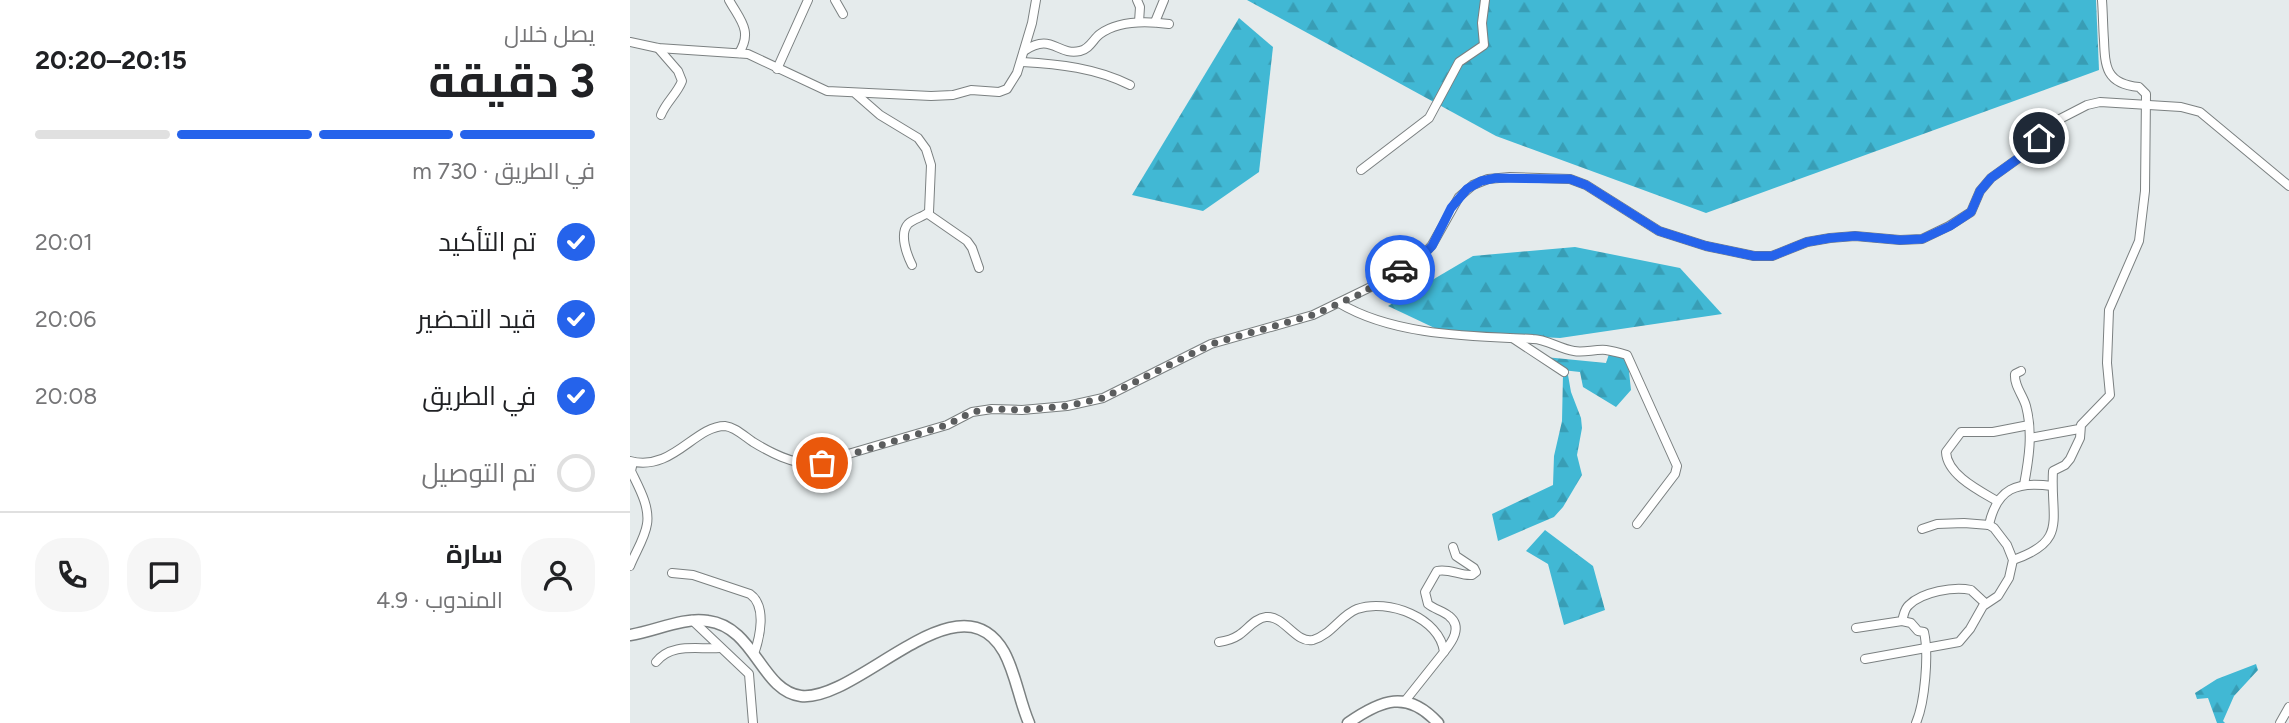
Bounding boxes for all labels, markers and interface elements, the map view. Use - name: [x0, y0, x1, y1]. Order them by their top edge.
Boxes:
- text: يصل خلال: [504, 20, 595, 48]
- text: 20:15–20:20: [35, 44, 187, 76]
- text: 3 دقيقة: [428, 53, 595, 109]
- pin: [2009, 108, 2069, 168]
- icon: home: [2020, 119, 2058, 157]
- text: في الطريق · 730 m: [412, 157, 595, 185]
- icon: check: [557, 223, 595, 261]
- text: تم التأكيد: [438, 226, 536, 258]
- text: 20:01: [35, 228, 93, 256]
- courier: [1365, 235, 1435, 305]
- icon: car: [1381, 251, 1419, 289]
- icon: check: [557, 300, 595, 338]
- text: قيد التحضير: [417, 303, 536, 335]
- text: 20:06: [35, 305, 96, 333]
- icon: check: [557, 377, 595, 415]
- text: في الطريق: [422, 380, 536, 412]
- text: 20:08: [35, 382, 97, 410]
- pin: [792, 433, 852, 493]
- icon: bag: [803, 444, 841, 482]
- text: تم التوصيل: [422, 457, 536, 489]
- button: phone: [35, 538, 109, 612]
- button: chat: [127, 538, 201, 612]
- text: سارة: [446, 538, 503, 570]
- button: person: [521, 538, 595, 612]
- text: المندوب · 4.9: [376, 586, 503, 614]

